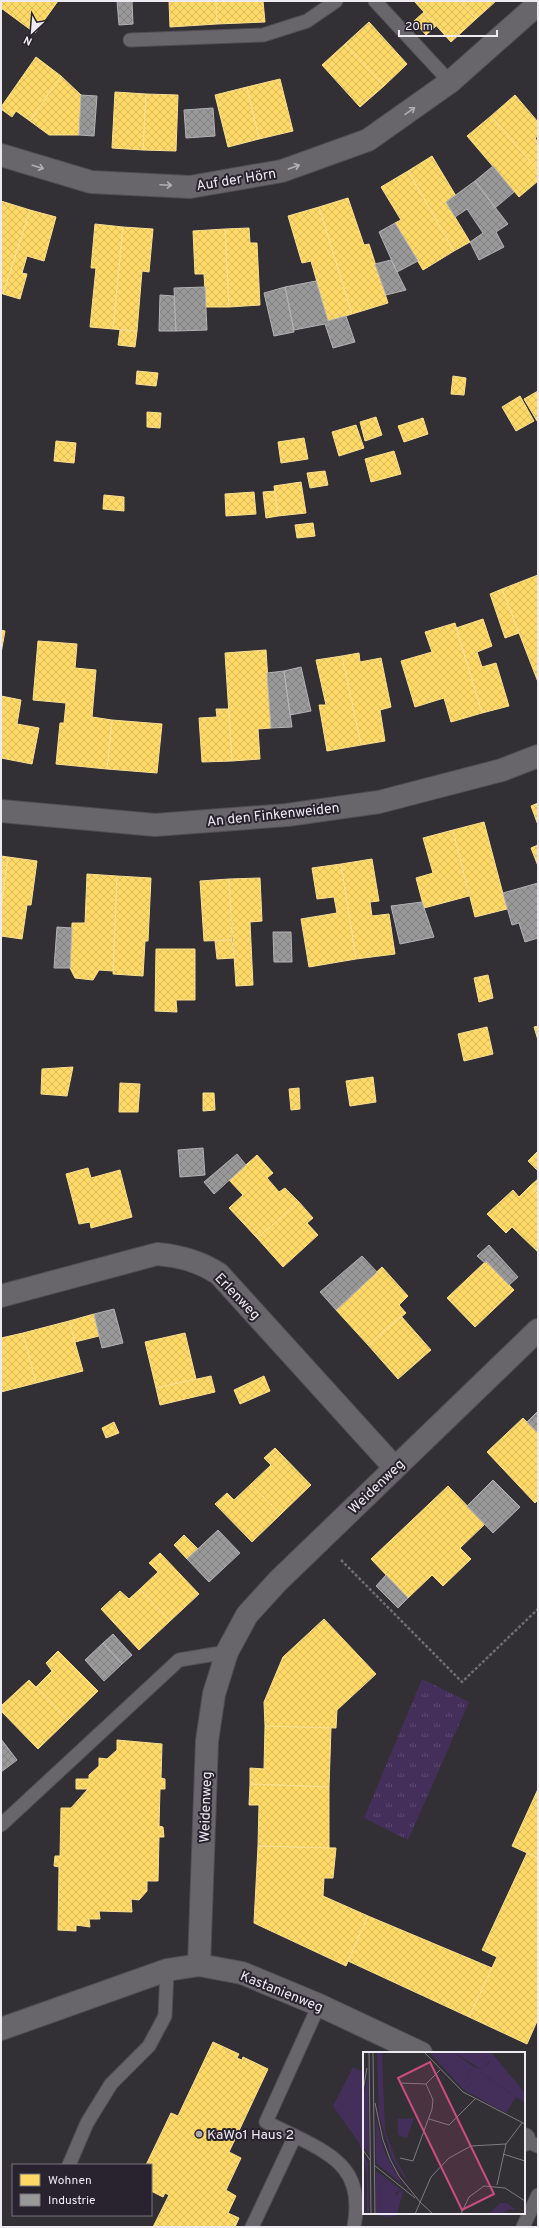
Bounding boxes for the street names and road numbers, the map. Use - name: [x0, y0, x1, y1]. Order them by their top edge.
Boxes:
- street label: Auf der Hörn: [195, 166, 277, 195]
- street label: An den Finkenweiden: [206, 800, 340, 831]
- street label: Erlenweg: [211, 1270, 263, 1324]
- street label: Weidenweg: [345, 1456, 409, 1518]
- street label: Weidenweg: [197, 1771, 216, 1843]
- street label: Kastanienweg: [238, 1968, 325, 2017]

